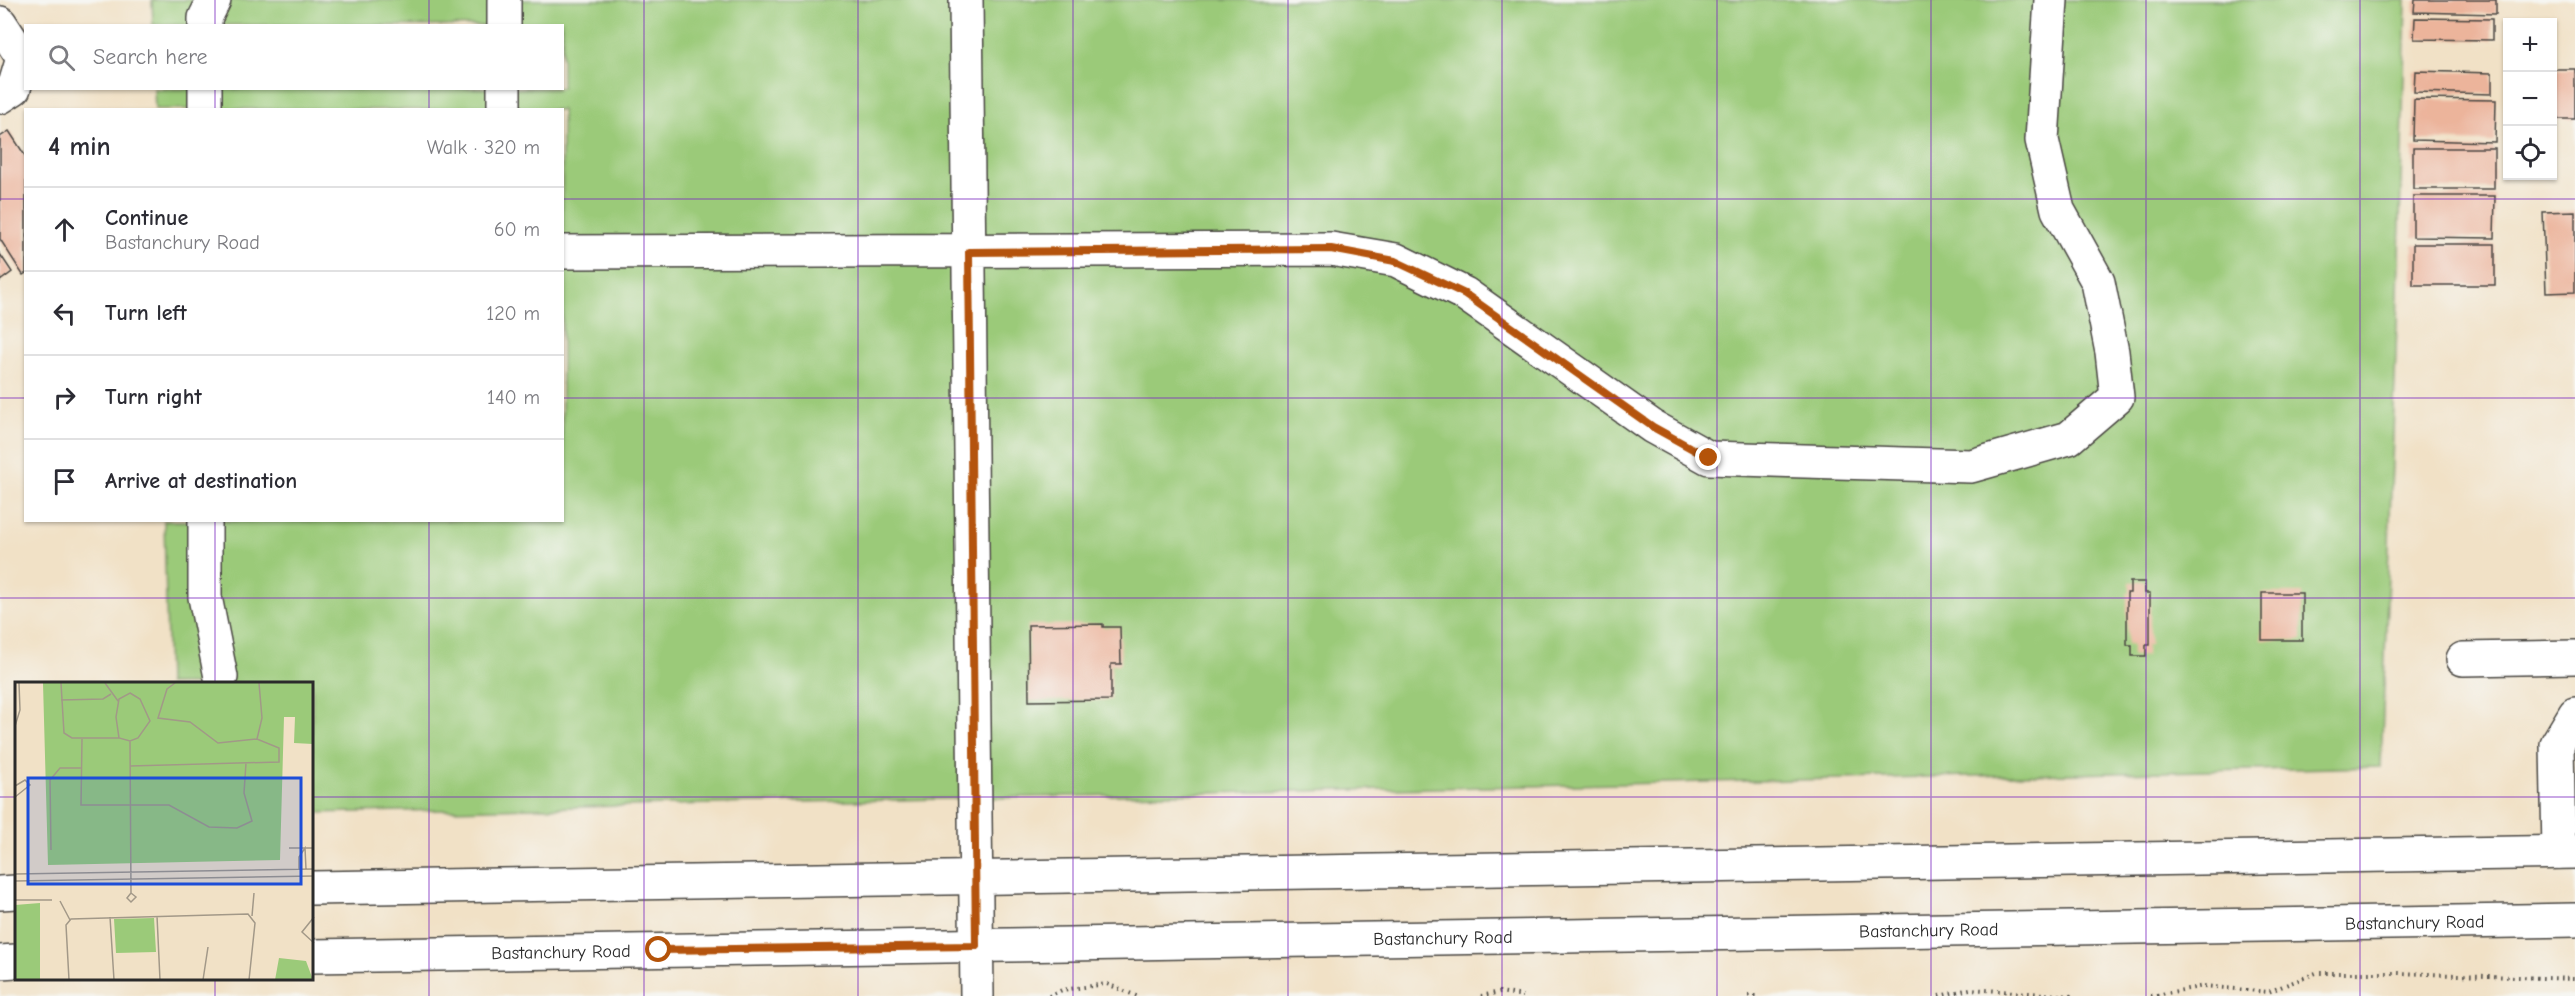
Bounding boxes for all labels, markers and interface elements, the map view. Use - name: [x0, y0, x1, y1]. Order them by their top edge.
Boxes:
- map controls: [2503, 18, 2557, 180]
- button: +: [2503, 18, 2557, 72]
- search box: [24, 24, 564, 90]
- icon: search: [45, 41, 78, 74]
- text: Search here: [93, 44, 208, 70]
- button: −: [2503, 72, 2557, 126]
- button: locate: [2503, 126, 2557, 180]
- text: 4 min: [48, 132, 111, 162]
- text: Walk · 320 m: [427, 136, 540, 159]
- text: Continue: [105, 205, 188, 231]
- icon: ahead: [48, 213, 81, 246]
- text: 60 m: [494, 218, 540, 241]
- text: Bastanchury Road: [105, 231, 260, 254]
- icon: left: [48, 297, 81, 330]
- text: Turn left: [105, 300, 187, 326]
- text: 120 m: [486, 302, 540, 325]
- icon: right: [48, 381, 81, 414]
- text: Turn right: [105, 384, 202, 410]
- text: 140 m: [487, 386, 540, 409]
- route end: [1695, 444, 1721, 470]
- icon: arrive: [48, 465, 81, 498]
- text: Arrive at destination: [105, 468, 297, 494]
- inset map: [15, 682, 314, 981]
- street label: Bastanchury Road: [2345, 911, 2485, 935]
- street label: Bastanchury Road: [1859, 919, 1999, 942]
- street label: Bastanchury Road: [1373, 927, 1513, 950]
- route start: [645, 936, 671, 962]
- street label: Bastanchury Road: [491, 941, 631, 964]

